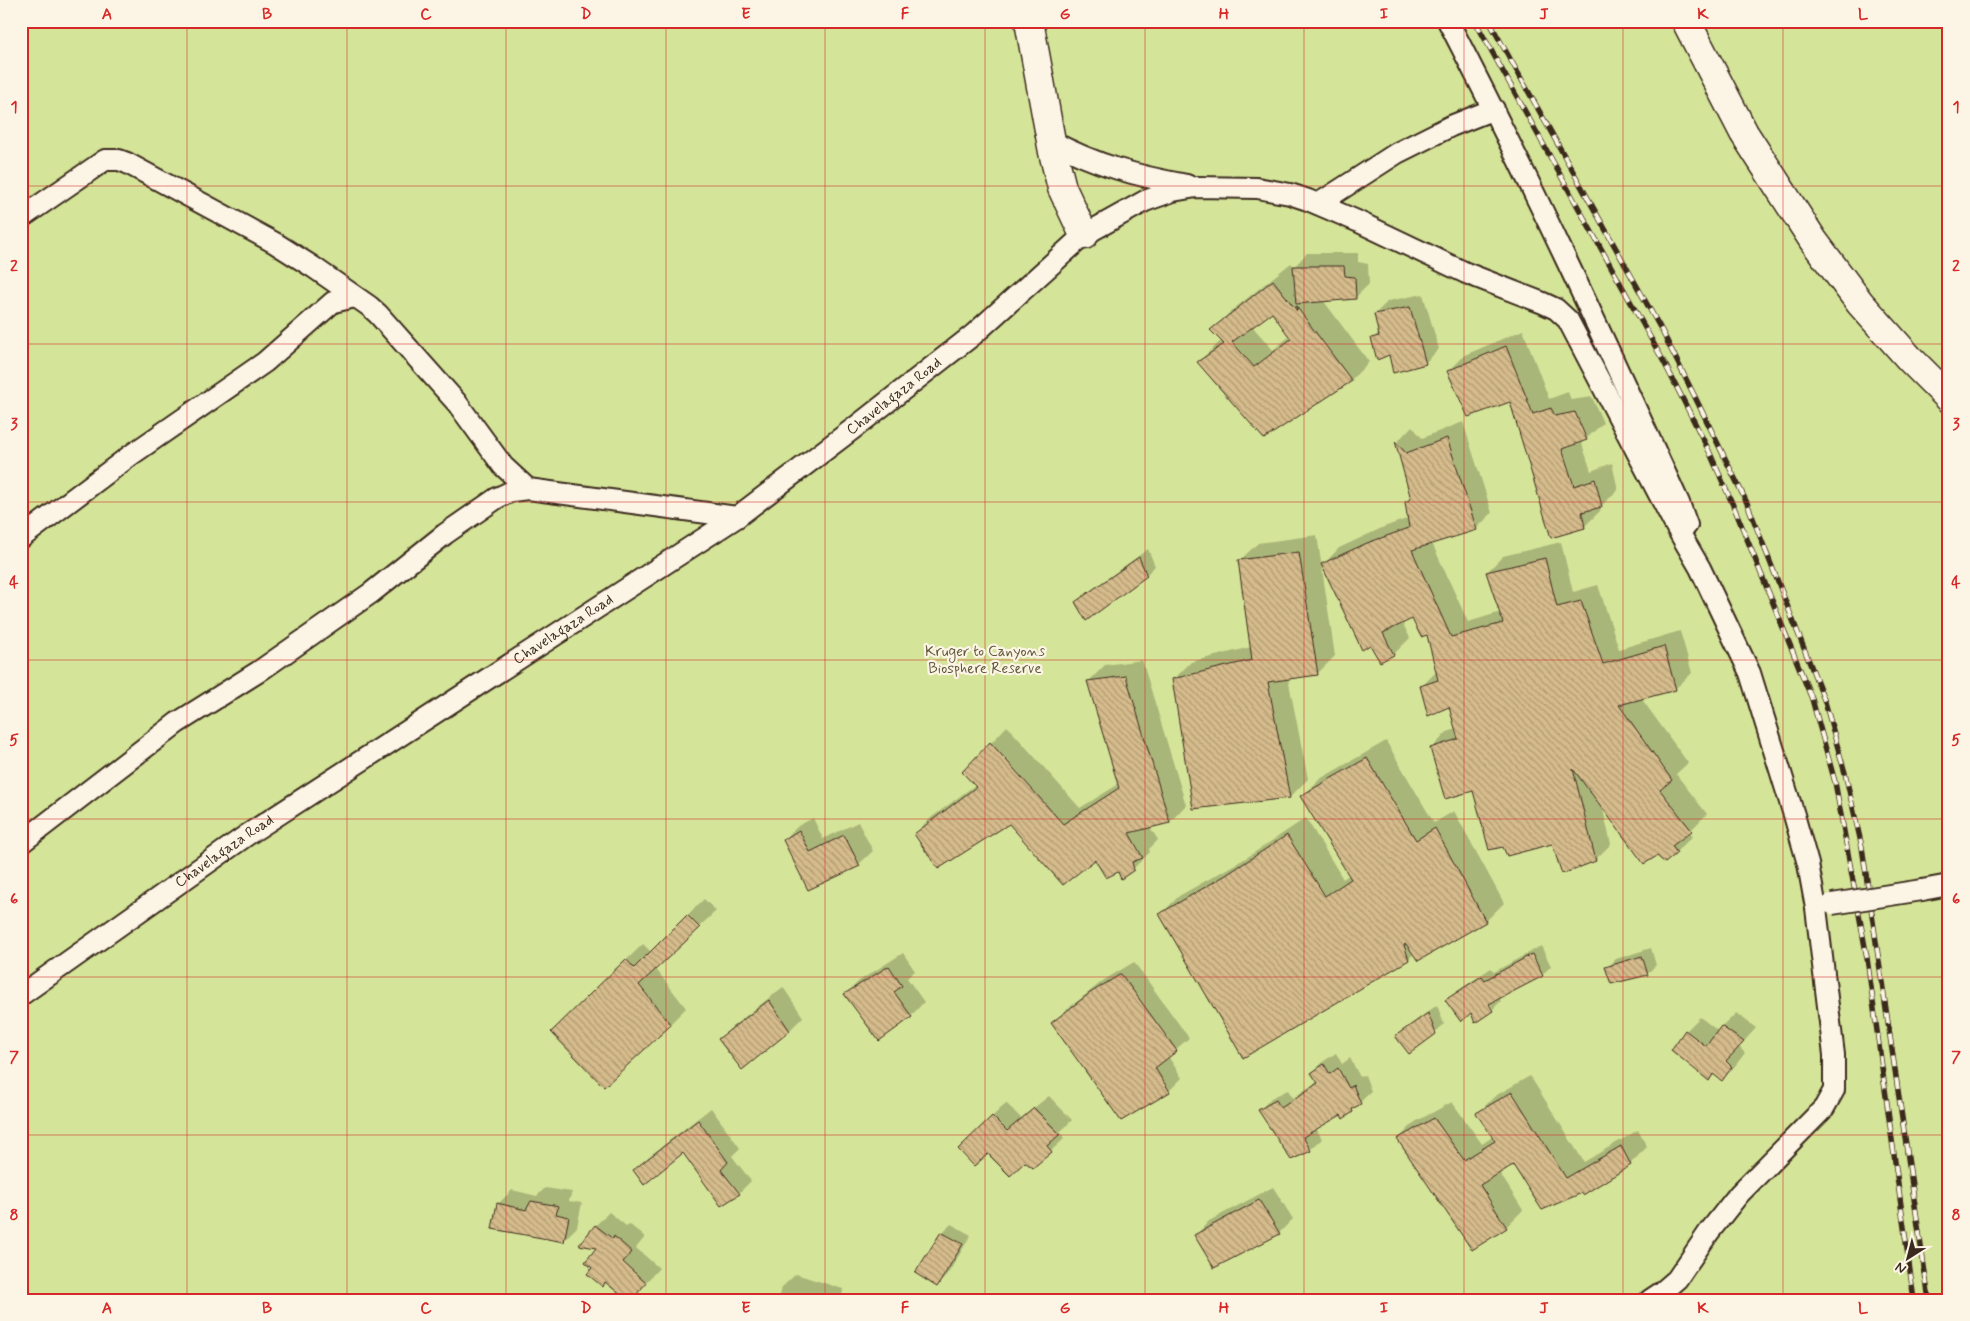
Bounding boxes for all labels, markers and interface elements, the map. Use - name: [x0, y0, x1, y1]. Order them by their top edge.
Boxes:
- text: A: [102, 4, 112, 25]
- text: B: [262, 4, 272, 25]
- text: C: [420, 4, 432, 25]
- text: D: [580, 4, 592, 25]
- text: E: [741, 4, 751, 25]
- text: F: [901, 4, 910, 25]
- text: G: [1060, 4, 1071, 25]
- text: H: [1219, 4, 1230, 25]
- text: I: [1380, 4, 1389, 25]
- text: J: [1539, 4, 1549, 25]
- text: K: [1697, 4, 1709, 25]
- text: L: [1858, 4, 1869, 25]
- text: 1: [10, 97, 18, 118]
- text: 1: [1952, 97, 1960, 118]
- text: 2: [10, 256, 18, 277]
- text: 2: [1952, 256, 1960, 277]
- street label: Chavelagaza Road: [842, 353, 946, 440]
- text: 3: [10, 414, 18, 435]
- text: 3: [1952, 414, 1960, 435]
- text: 4: [9, 572, 19, 593]
- text: 4: [1951, 572, 1961, 593]
- street label: Chavelagaza Road: [509, 590, 617, 670]
- park label: Kruger to Canyons Biosphere Reserve: [925, 642, 1045, 679]
- text: 5: [9, 730, 19, 751]
- text: 5: [1951, 730, 1961, 751]
- street label: Chavelagaza Road: [171, 810, 278, 893]
- text: 6: [10, 889, 18, 910]
- text: 6: [1952, 889, 1960, 910]
- text: 7: [9, 1047, 19, 1068]
- text: 7: [1951, 1047, 1961, 1068]
- text: 8: [9, 1205, 19, 1226]
- text: 8: [1951, 1205, 1961, 1226]
- north arrow: [1882, 1234, 1932, 1284]
- text: N: [1892, 1258, 1910, 1278]
- text: A: [102, 1298, 112, 1319]
- text: B: [262, 1298, 272, 1319]
- text: C: [420, 1298, 432, 1319]
- text: D: [580, 1298, 592, 1319]
- text: E: [741, 1298, 751, 1319]
- text: F: [901, 1298, 910, 1319]
- text: G: [1060, 1298, 1071, 1319]
- text: H: [1219, 1298, 1230, 1319]
- text: I: [1380, 1298, 1389, 1319]
- text: J: [1539, 1298, 1549, 1319]
- text: K: [1697, 1298, 1709, 1319]
- text: L: [1858, 1298, 1869, 1319]

